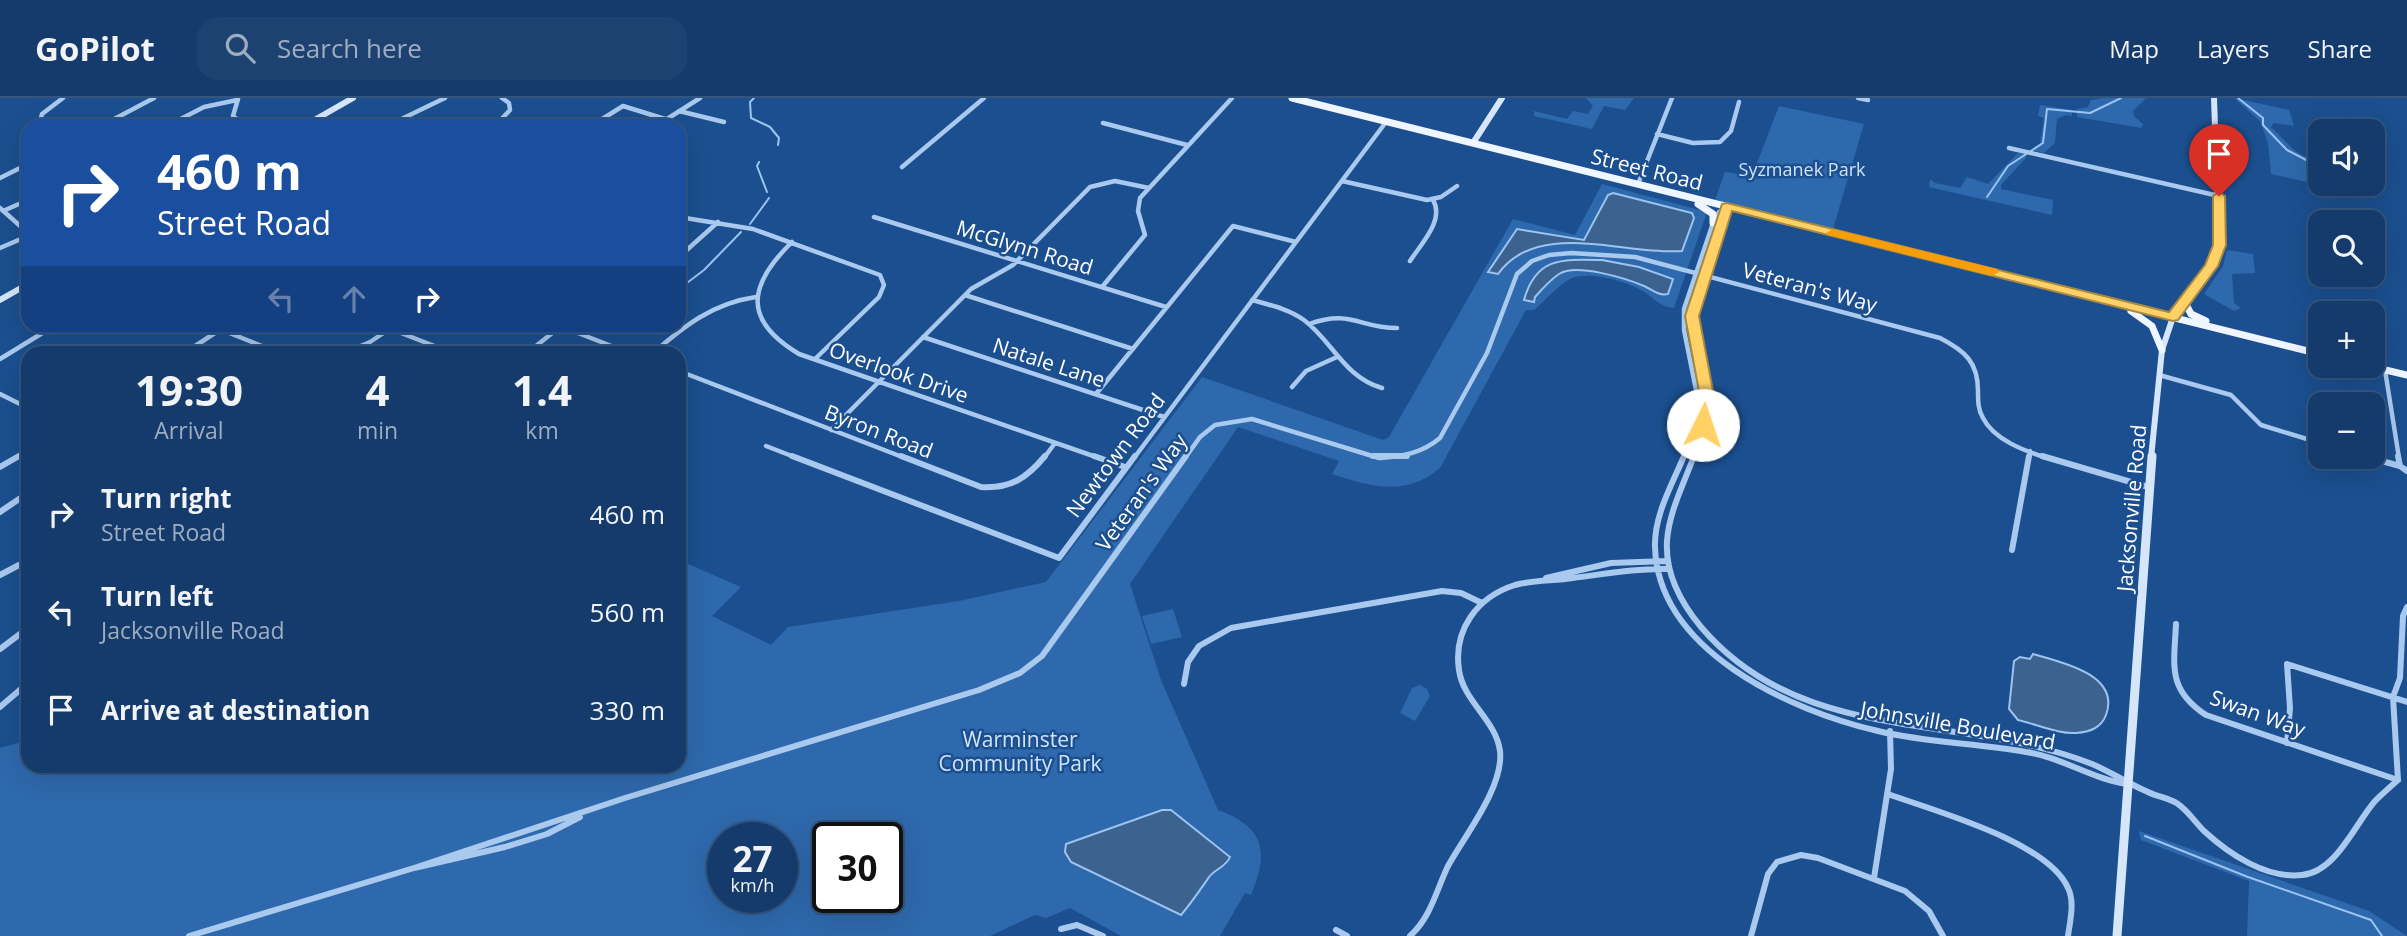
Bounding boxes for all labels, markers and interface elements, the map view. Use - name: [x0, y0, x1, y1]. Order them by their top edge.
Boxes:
- search box: [197, 17, 687, 80]
- text: GoPilot: [35, 26, 155, 71]
- icon: search: [221, 29, 259, 67]
- text: Search here: [277, 30, 422, 66]
- text: Map: [2109, 32, 2159, 65]
- text: Layers: [2197, 32, 2270, 65]
- text: Share: [2308, 32, 2372, 65]
- map controls: [2308, 119, 2385, 469]
- button: sound: [2308, 119, 2385, 196]
- pin: [2189, 124, 2249, 196]
- icon: arrive: [2200, 135, 2238, 173]
- text: 460 m: [157, 138, 302, 204]
- street label: Street Road: [1588, 142, 1706, 196]
- icon: right: [42, 147, 133, 238]
- park label: Syzmanek Park: [1739, 157, 1866, 181]
- text: Street Road: [157, 201, 331, 244]
- button: search: [2308, 210, 2385, 287]
- street label: McGlynn Road: [953, 213, 1097, 281]
- street label: Veteran's Way: [1740, 256, 1881, 319]
- icon: left: [262, 280, 300, 318]
- icon: ahead: [335, 280, 373, 318]
- icon: right: [408, 280, 446, 318]
- button: +: [2308, 301, 2385, 378]
- street label: Natale Lane: [989, 331, 1109, 393]
- street label: Overlook Drive: [826, 335, 972, 409]
- text: 19:30: [135, 361, 243, 418]
- text: 4: [365, 361, 390, 418]
- text: 1.4: [512, 361, 572, 418]
- street label: Newtown Road: [1059, 387, 1171, 523]
- position arrow: [1666, 388, 1740, 462]
- button: −: [2308, 392, 2385, 469]
- street label: Byron Road: [821, 398, 937, 464]
- text: Arrival: [154, 414, 224, 446]
- text: min: [357, 414, 398, 446]
- text: km: [525, 414, 559, 446]
- street label: Jacksonville Road: [2110, 423, 2152, 595]
- street label: Veteran's Way: [1089, 427, 1193, 556]
- text: Turn right: [101, 480, 232, 516]
- icon: right: [42, 495, 80, 533]
- text: 460 m: [590, 496, 665, 532]
- text: Street Road: [101, 516, 226, 548]
- text: Turn left: [101, 578, 213, 614]
- icon: left: [42, 593, 80, 631]
- text: 560 m: [590, 594, 665, 630]
- text: Jacksonville Road: [101, 614, 285, 646]
- street label: Swan Way: [2207, 683, 2310, 743]
- icon: arrive: [42, 691, 80, 729]
- text: Arrive at destination: [101, 692, 370, 728]
- text: 330 m: [590, 692, 665, 728]
- street label: Johnsville Boulevard: [1856, 694, 2058, 756]
- park label: Warminster Community Park: [938, 725, 1102, 777]
- speed limit sign: 30: [812, 822, 903, 913]
- text: 27: [732, 835, 773, 882]
- text: km/h: [731, 873, 774, 897]

